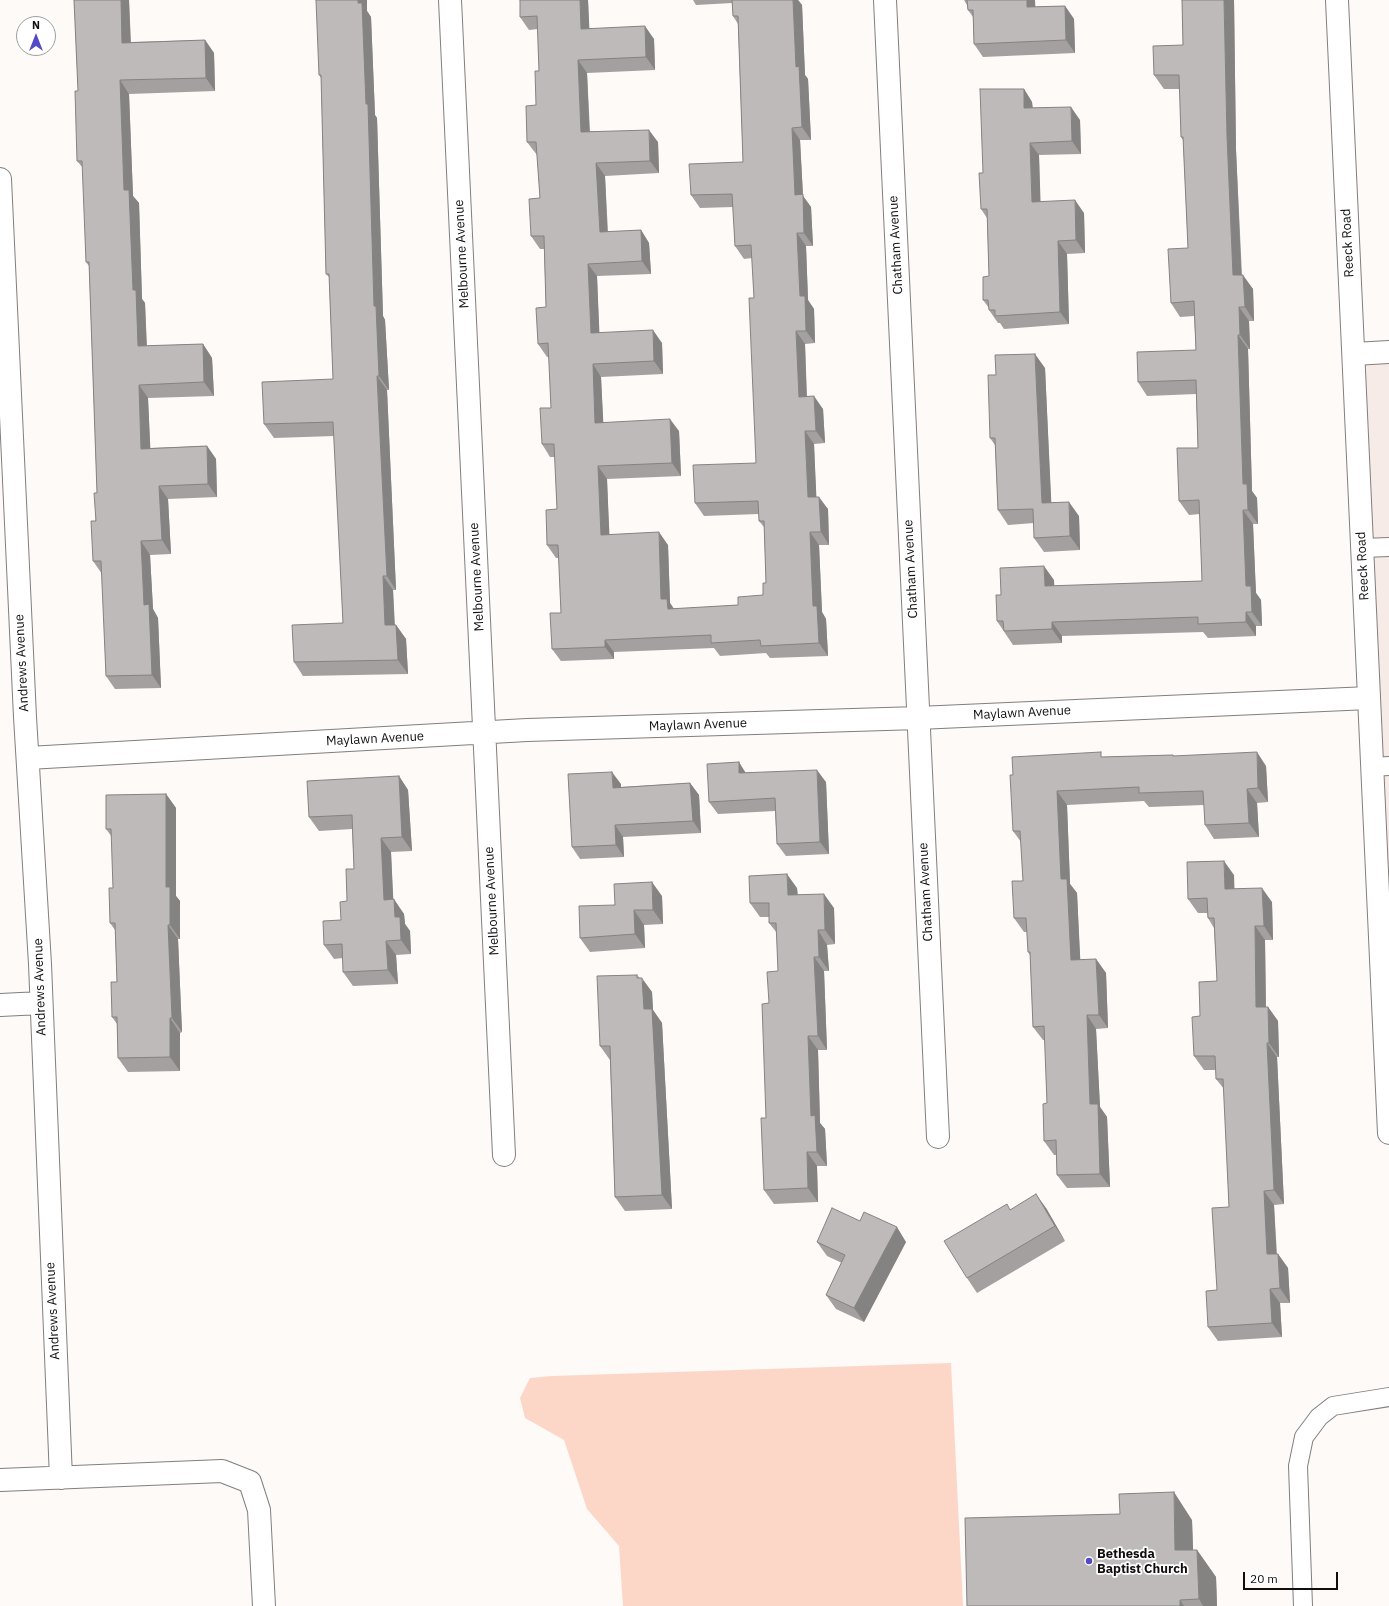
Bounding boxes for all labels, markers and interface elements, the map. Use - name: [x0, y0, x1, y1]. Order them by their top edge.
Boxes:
- north arrow: [16, 16, 56, 56]
- text: N: [32, 18, 40, 32]
- street label: Chatham Avenue: [886, 195, 906, 295]
- street label: Melbourne Avenue: [451, 199, 473, 309]
- street label: Reeck Road: [1338, 208, 1358, 278]
- street label: Chatham Avenue: [901, 519, 921, 619]
- street label: Melbourne Avenue: [466, 522, 488, 632]
- street label: Reeck Road: [1353, 531, 1373, 601]
- street label: Andrews Avenue: [12, 614, 32, 712]
- street label: Maylawn Avenue: [973, 703, 1071, 723]
- street label: Maylawn Avenue: [649, 715, 747, 735]
- street label: Maylawn Avenue: [326, 729, 424, 749]
- street label: Chatham Avenue: [916, 842, 936, 942]
- street label: Melbourne Avenue: [481, 846, 503, 956]
- street label: Andrews Avenue: [30, 938, 50, 1036]
- street label: Andrews Avenue: [43, 1262, 63, 1360]
- place label: Bethesda Baptist Church: [1097, 1546, 1188, 1577]
- marker: Bethesda Baptist Church: [1084, 1556, 1094, 1566]
- scale bar: [1245, 1564, 1340, 1590]
- text: 20 m: [1250, 1571, 1278, 1586]

